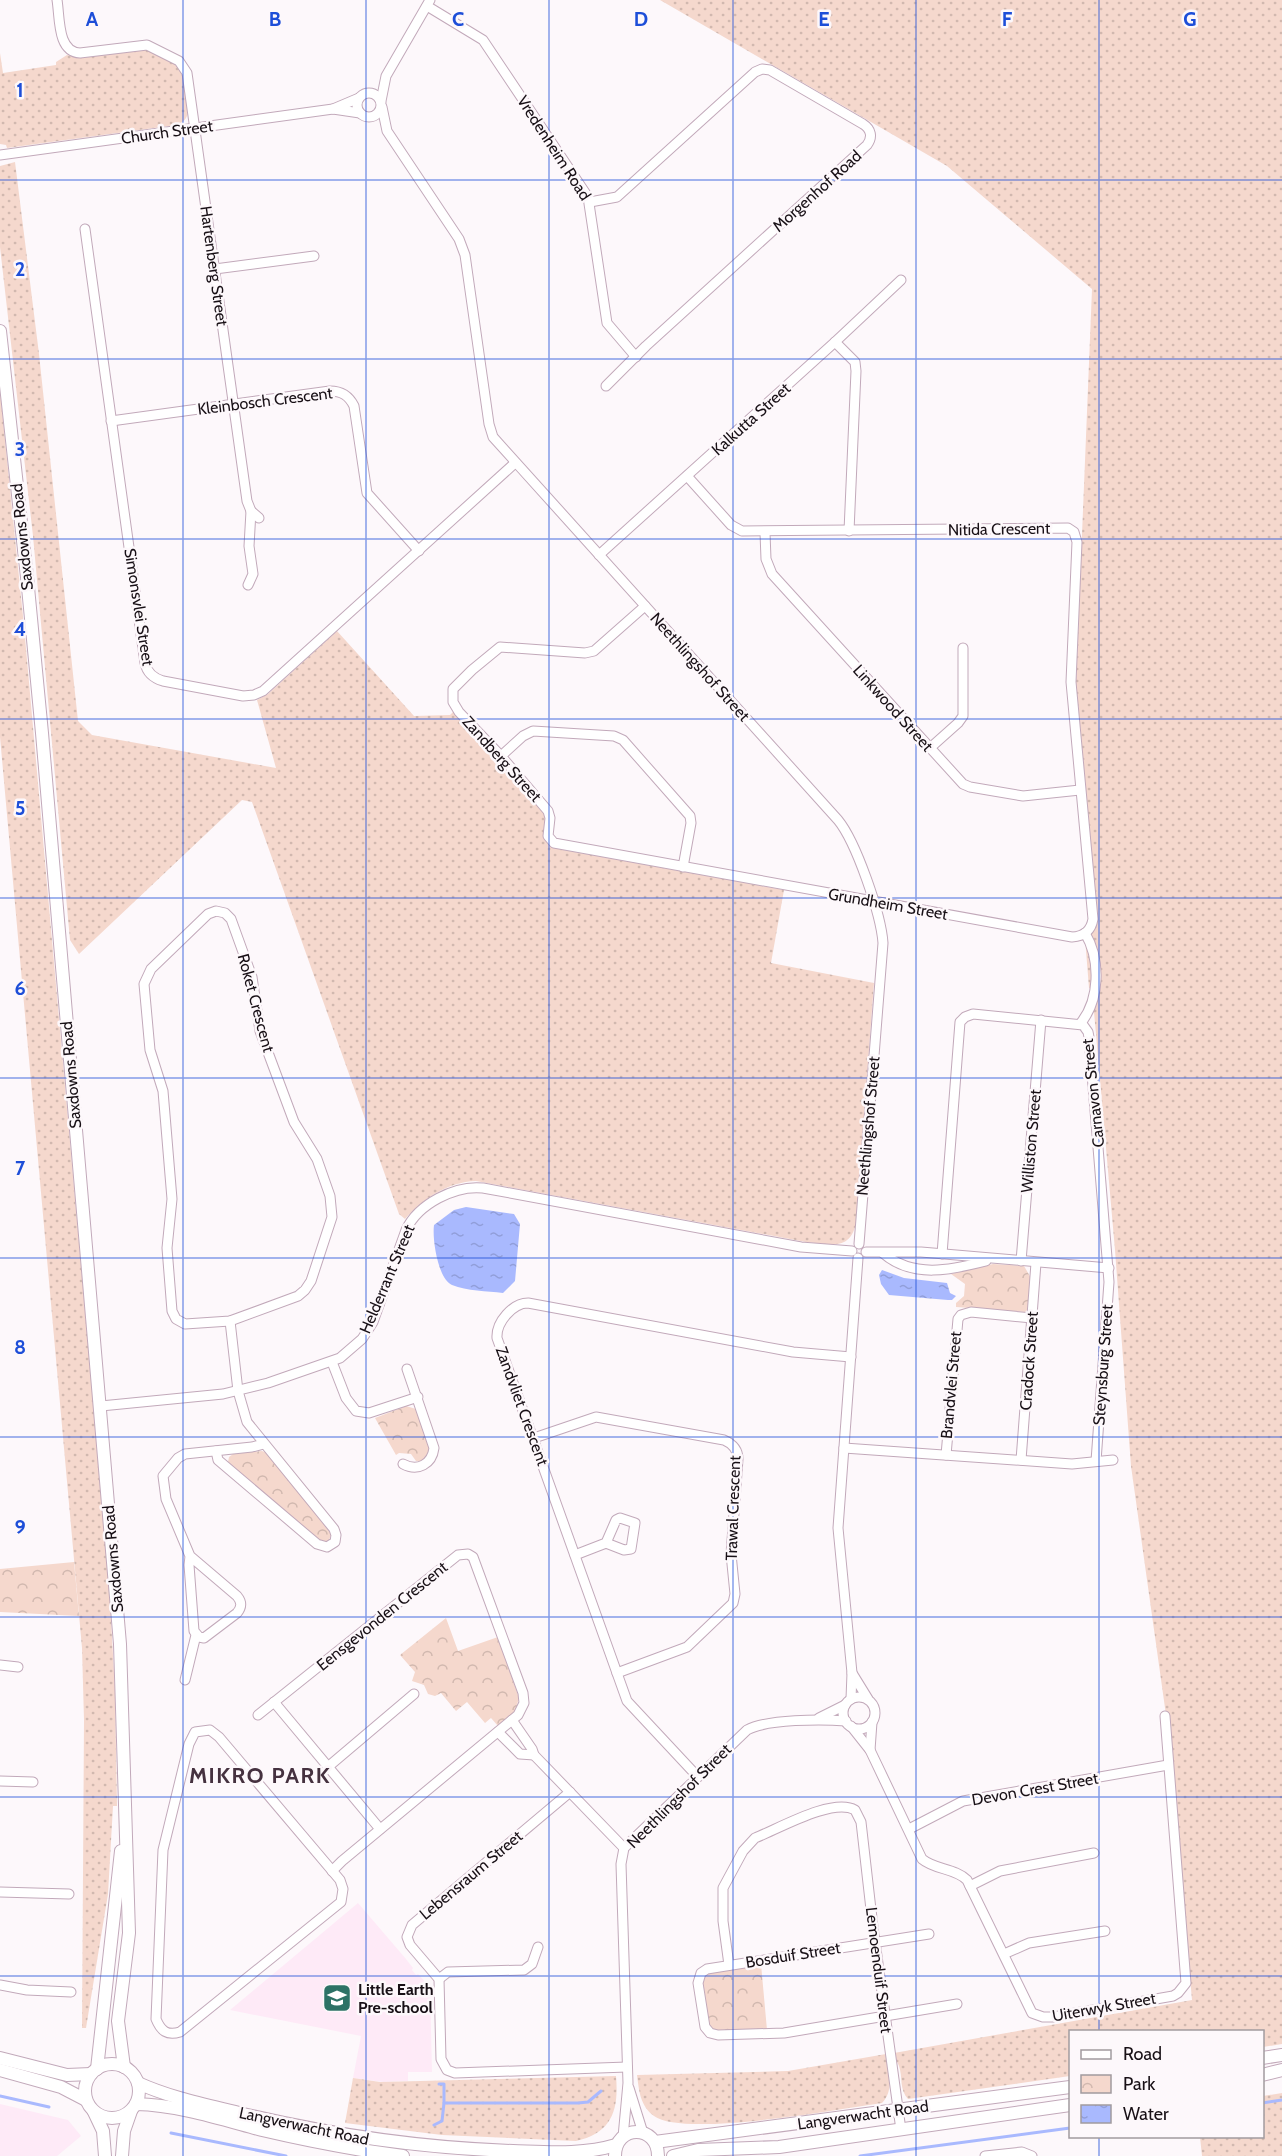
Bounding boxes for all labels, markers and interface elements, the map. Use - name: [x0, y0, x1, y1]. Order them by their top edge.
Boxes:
- text: A: [86, 7, 99, 31]
- text: B: [269, 7, 281, 31]
- text: C: [452, 7, 464, 31]
- text: D: [634, 7, 648, 31]
- text: E: [818, 7, 830, 31]
- text: F: [1002, 7, 1013, 31]
- text: G: [1183, 7, 1197, 31]
- text: 1: [16, 78, 24, 102]
- street label: Vredenheim Road: [513, 92, 595, 204]
- street label: Church Street: [120, 116, 215, 148]
- street label: Morgenhof Road: [769, 146, 865, 236]
- street label: Hartenberg Street: [196, 205, 232, 328]
- text: 2: [15, 257, 25, 281]
- street label: Kalkutta Street: [708, 378, 795, 459]
- street label: Kleinbosch Crescent: [196, 383, 334, 419]
- text: 3: [15, 437, 25, 461]
- street label: Saxdowns Road: [7, 483, 37, 591]
- street label: Nitida Crescent: [948, 519, 1051, 539]
- street label: Simonsvlei Street: [120, 547, 158, 668]
- street label: Neethlingshof Street: [646, 609, 754, 726]
- text: 4: [14, 617, 26, 641]
- street label: Linkwood Street: [849, 661, 937, 756]
- street label: Zandberg Street: [459, 712, 546, 806]
- text: 5: [15, 796, 25, 820]
- street label: Grundheim Street: [827, 884, 950, 924]
- street label: Roket Crescent: [234, 952, 278, 1055]
- text: 6: [14, 976, 26, 1000]
- street label: Saxdowns Road: [57, 1021, 85, 1129]
- street label: Carnavon Street: [1078, 1037, 1108, 1148]
- street label: Neethlingshof Street: [852, 1055, 884, 1196]
- street label: Williston Street: [1017, 1088, 1045, 1194]
- text: 7: [15, 1156, 26, 1180]
- street label: Helderrant Street: [355, 1221, 419, 1336]
- street label: Steynsburg Street: [1089, 1303, 1117, 1426]
- street label: Cradock Street: [1016, 1310, 1042, 1411]
- street label: Brandvlei Street: [937, 1330, 965, 1440]
- text: 8: [14, 1335, 26, 1359]
- street label: Zandvliet Crescent: [492, 1344, 553, 1469]
- street label: Trawal Crescent: [722, 1455, 744, 1561]
- street label: Saxdowns Road: [99, 1505, 127, 1613]
- text: 9: [14, 1515, 26, 1539]
- street label: Eensgevonden Crescent: [313, 1557, 452, 1675]
- street label: Neethlingshof Street: [623, 1740, 735, 1852]
- district label: MIKRO PARK: [189, 1762, 331, 1789]
- street label: Devon Crest Street: [970, 1768, 1100, 1809]
- street label: Lebensraum Street: [416, 1826, 527, 1924]
- street label: Lemoenduif Street: [862, 1906, 896, 2035]
- street label: Bosduif Street: [744, 1938, 842, 1972]
- place label: Little Earth Pre-school: [358, 1980, 433, 2017]
- school or university icon: Little Earth Pre-school: [321, 1982, 353, 2014]
- street label: Uiterwyk Street: [1051, 1988, 1158, 2025]
- legend: [1069, 2030, 1264, 2138]
- text: Road: [1123, 2043, 1162, 2065]
- text: Park: [1123, 2073, 1156, 2095]
- street label: Langverwacht Road: [796, 2096, 930, 2134]
- street label: Langverwacht Road: [237, 2103, 371, 2149]
- text: Water: [1123, 2103, 1169, 2125]

